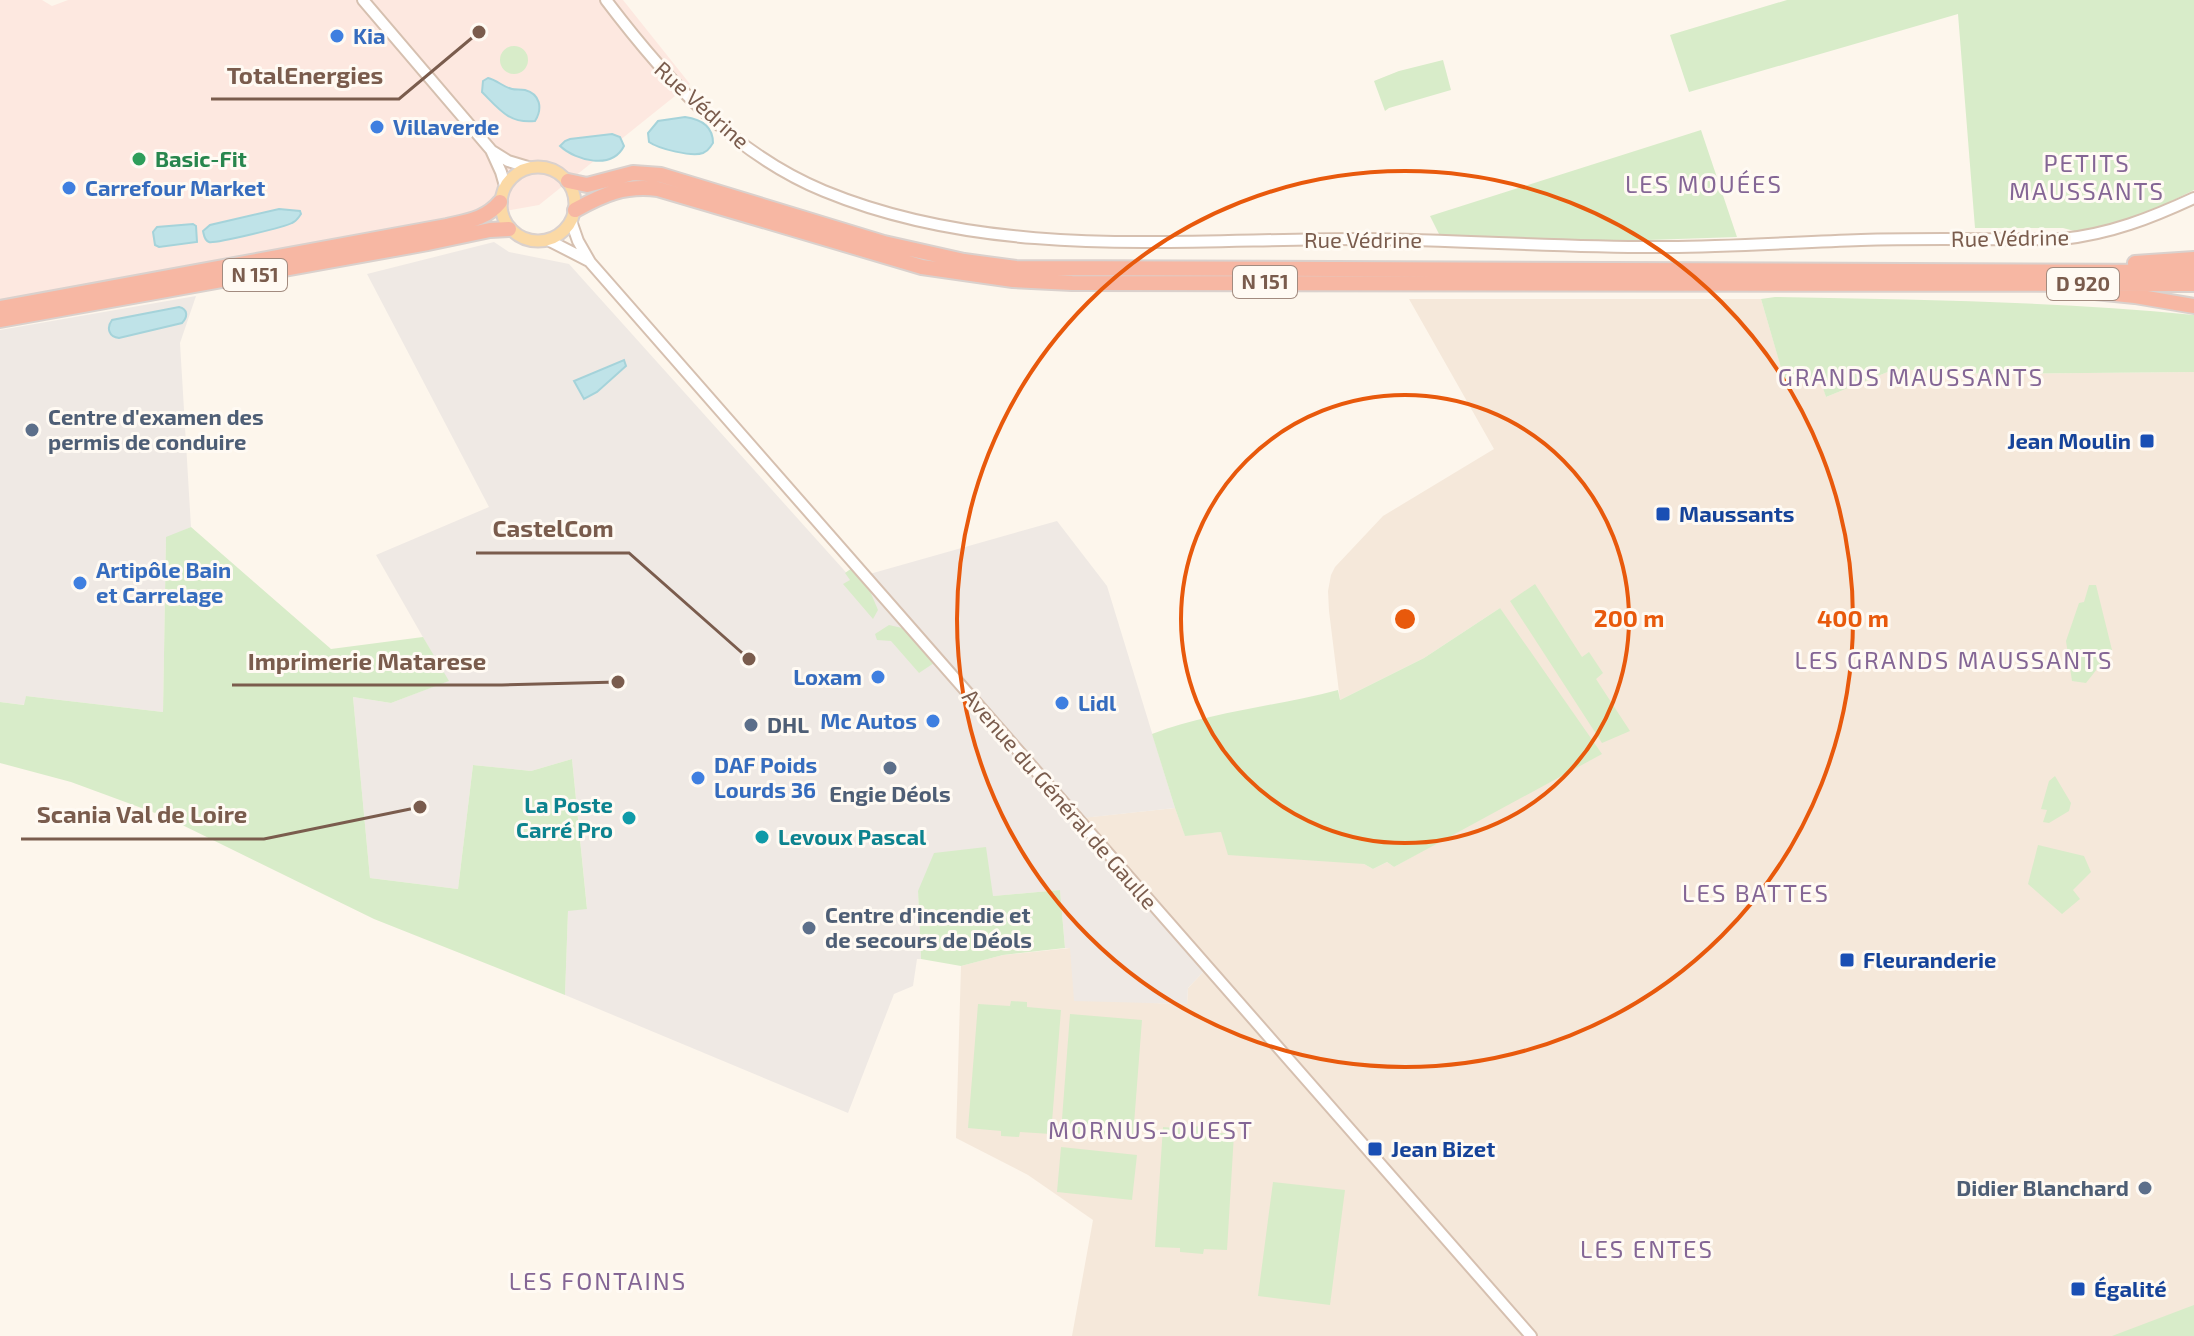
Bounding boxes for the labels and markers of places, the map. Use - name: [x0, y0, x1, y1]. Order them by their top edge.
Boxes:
- place label: Kia: [353, 22, 386, 48]
- marker: Kia: [328, 27, 346, 45]
- callout: TotalEnergies: [211, 51, 399, 99]
- place label: Villaverde: [393, 113, 500, 139]
- marker: Villaverde: [368, 118, 386, 136]
- place label: Basic-Fit: [155, 145, 247, 171]
- marker: Basic-Fit: [130, 150, 148, 168]
- place label: Carrefour Market: [85, 174, 265, 200]
- marker: Carrefour Market: [60, 179, 78, 197]
- place label: Centre d'examen des permis de conduire: [48, 403, 264, 454]
- marker: Centre d'examen des permis de conduire: [23, 421, 41, 439]
- place label: Jean Moulin: [2007, 427, 2131, 453]
- marker: Jean Moulin: [2138, 432, 2156, 450]
- place label: Maussants: [1679, 500, 1795, 526]
- callout: CastelCom: [476, 505, 629, 553]
- marker: Maussants: [1654, 505, 1672, 523]
- place label: Artipôle Bain et Carrelage: [96, 556, 231, 607]
- marker: Artipôle Bain et Carrelage: [71, 574, 89, 592]
- centre of rings: [1391, 605, 1419, 633]
- callout: Imprimerie Matarese: [232, 637, 502, 685]
- place label: Loxam: [793, 663, 862, 689]
- marker: Loxam: [869, 668, 887, 686]
- place label: Lidl: [1078, 689, 1117, 715]
- marker: Lidl: [1053, 694, 1071, 712]
- place label: Mc Autos: [820, 707, 917, 733]
- place label: DHL: [767, 711, 809, 737]
- marker: Mc Autos: [924, 712, 942, 730]
- marker: DHL: [742, 716, 760, 734]
- place label: DAF Poids Lourds 36: [714, 751, 817, 802]
- marker: Engie Déols: [881, 759, 899, 777]
- marker: DAF Poids Lourds 36: [689, 769, 707, 787]
- place label: Engie Déols: [829, 780, 951, 806]
- callout: Scania Val de Loire: [21, 791, 264, 839]
- place label: La Poste Carré Pro: [516, 791, 613, 842]
- marker: La Poste Carré Pro: [620, 809, 638, 827]
- place label: Levoux Pascal: [778, 823, 927, 849]
- marker: Levoux Pascal: [753, 828, 771, 846]
- place label: Centre d'incendie et de secours de Déols: [825, 901, 1032, 952]
- marker: Centre d'incendie et de secours de Déols: [800, 919, 818, 937]
- place label: Fleuranderie: [1863, 946, 1996, 972]
- marker: Fleuranderie: [1838, 951, 1856, 969]
- place label: Jean Bizet: [1391, 1135, 1495, 1161]
- marker: Jean Bizet: [1366, 1140, 1384, 1158]
- place label: Didier Blanchard: [1956, 1174, 2129, 1200]
- marker: Didier Blanchard: [2136, 1179, 2154, 1197]
- place label: Égalité: [2094, 1275, 2167, 1301]
- marker: Égalité: [2069, 1280, 2087, 1298]

